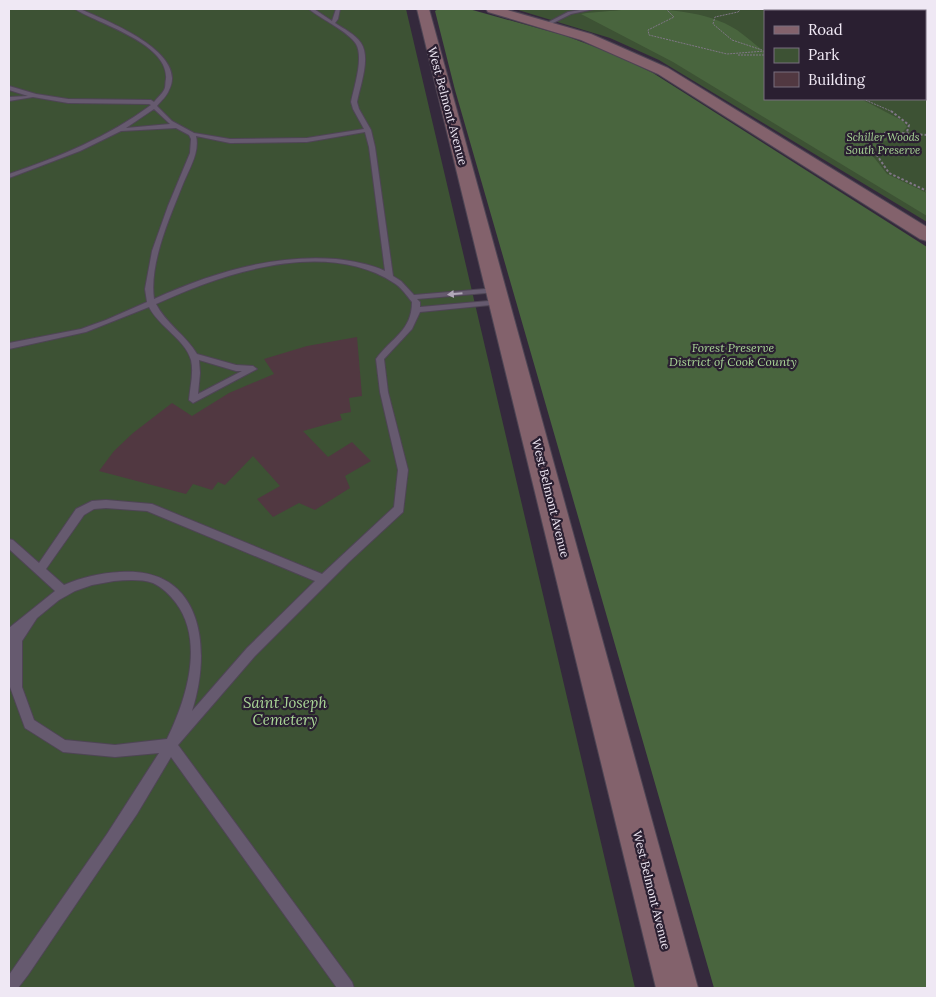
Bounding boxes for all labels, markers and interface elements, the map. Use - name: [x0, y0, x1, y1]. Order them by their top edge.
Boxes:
- legend: [764, 10, 926, 100]
- text: Road: [808, 20, 843, 39]
- street label: West Belmont Avenue: [425, 45, 471, 167]
- text: Park: [808, 45, 839, 64]
- text: Building: [808, 70, 866, 89]
- park label: Schiller Woods South Preserve: [846, 130, 920, 157]
- one-way arrow: [447, 290, 463, 298]
- park label: Forest Preserve District of Cook County: [669, 340, 797, 369]
- street label: West Belmont Avenue: [529, 437, 573, 559]
- park label: Saint Joseph Cemetery: [243, 693, 327, 729]
- street label: West Belmont Avenue: [630, 829, 674, 951]

